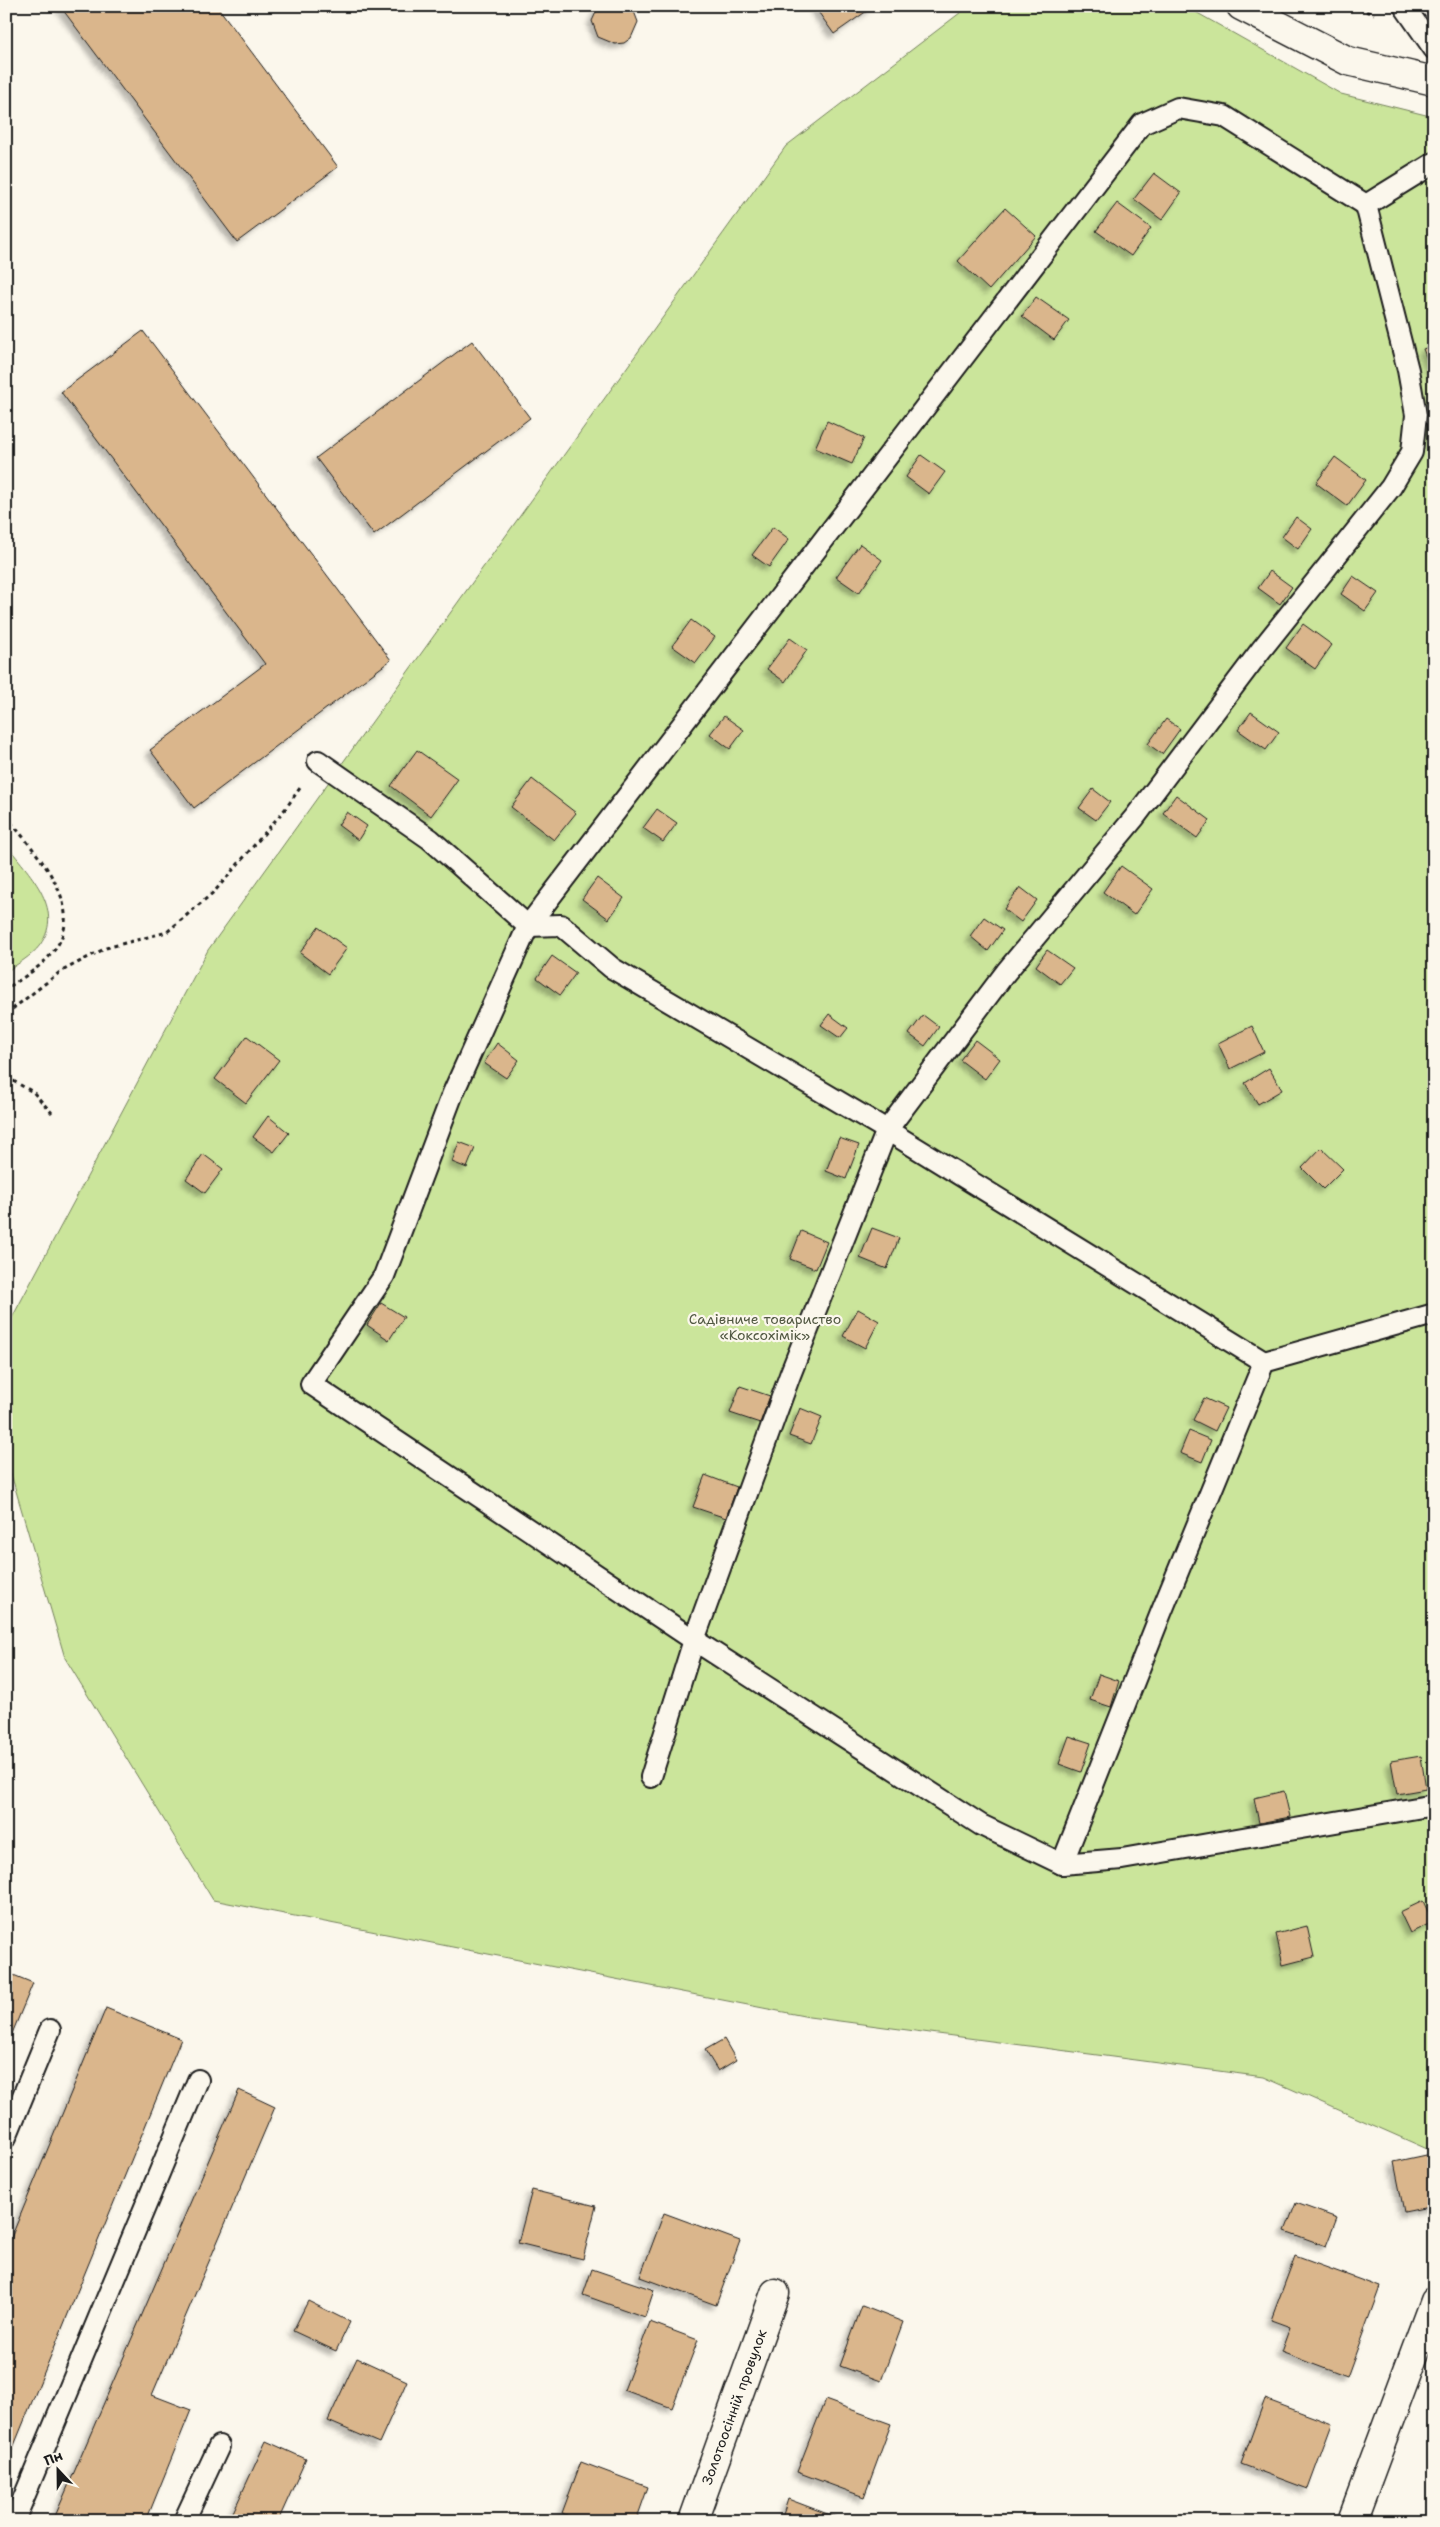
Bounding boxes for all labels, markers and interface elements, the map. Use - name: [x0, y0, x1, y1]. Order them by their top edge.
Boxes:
- park label: Садівниче товариство «Коксохімік»: [689, 1310, 841, 1344]
- street label: Золотоосінній провулок: [697, 2326, 771, 2487]
- north arrow: [32, 2444, 82, 2494]
- text: Пн: [41, 2446, 65, 2470]

